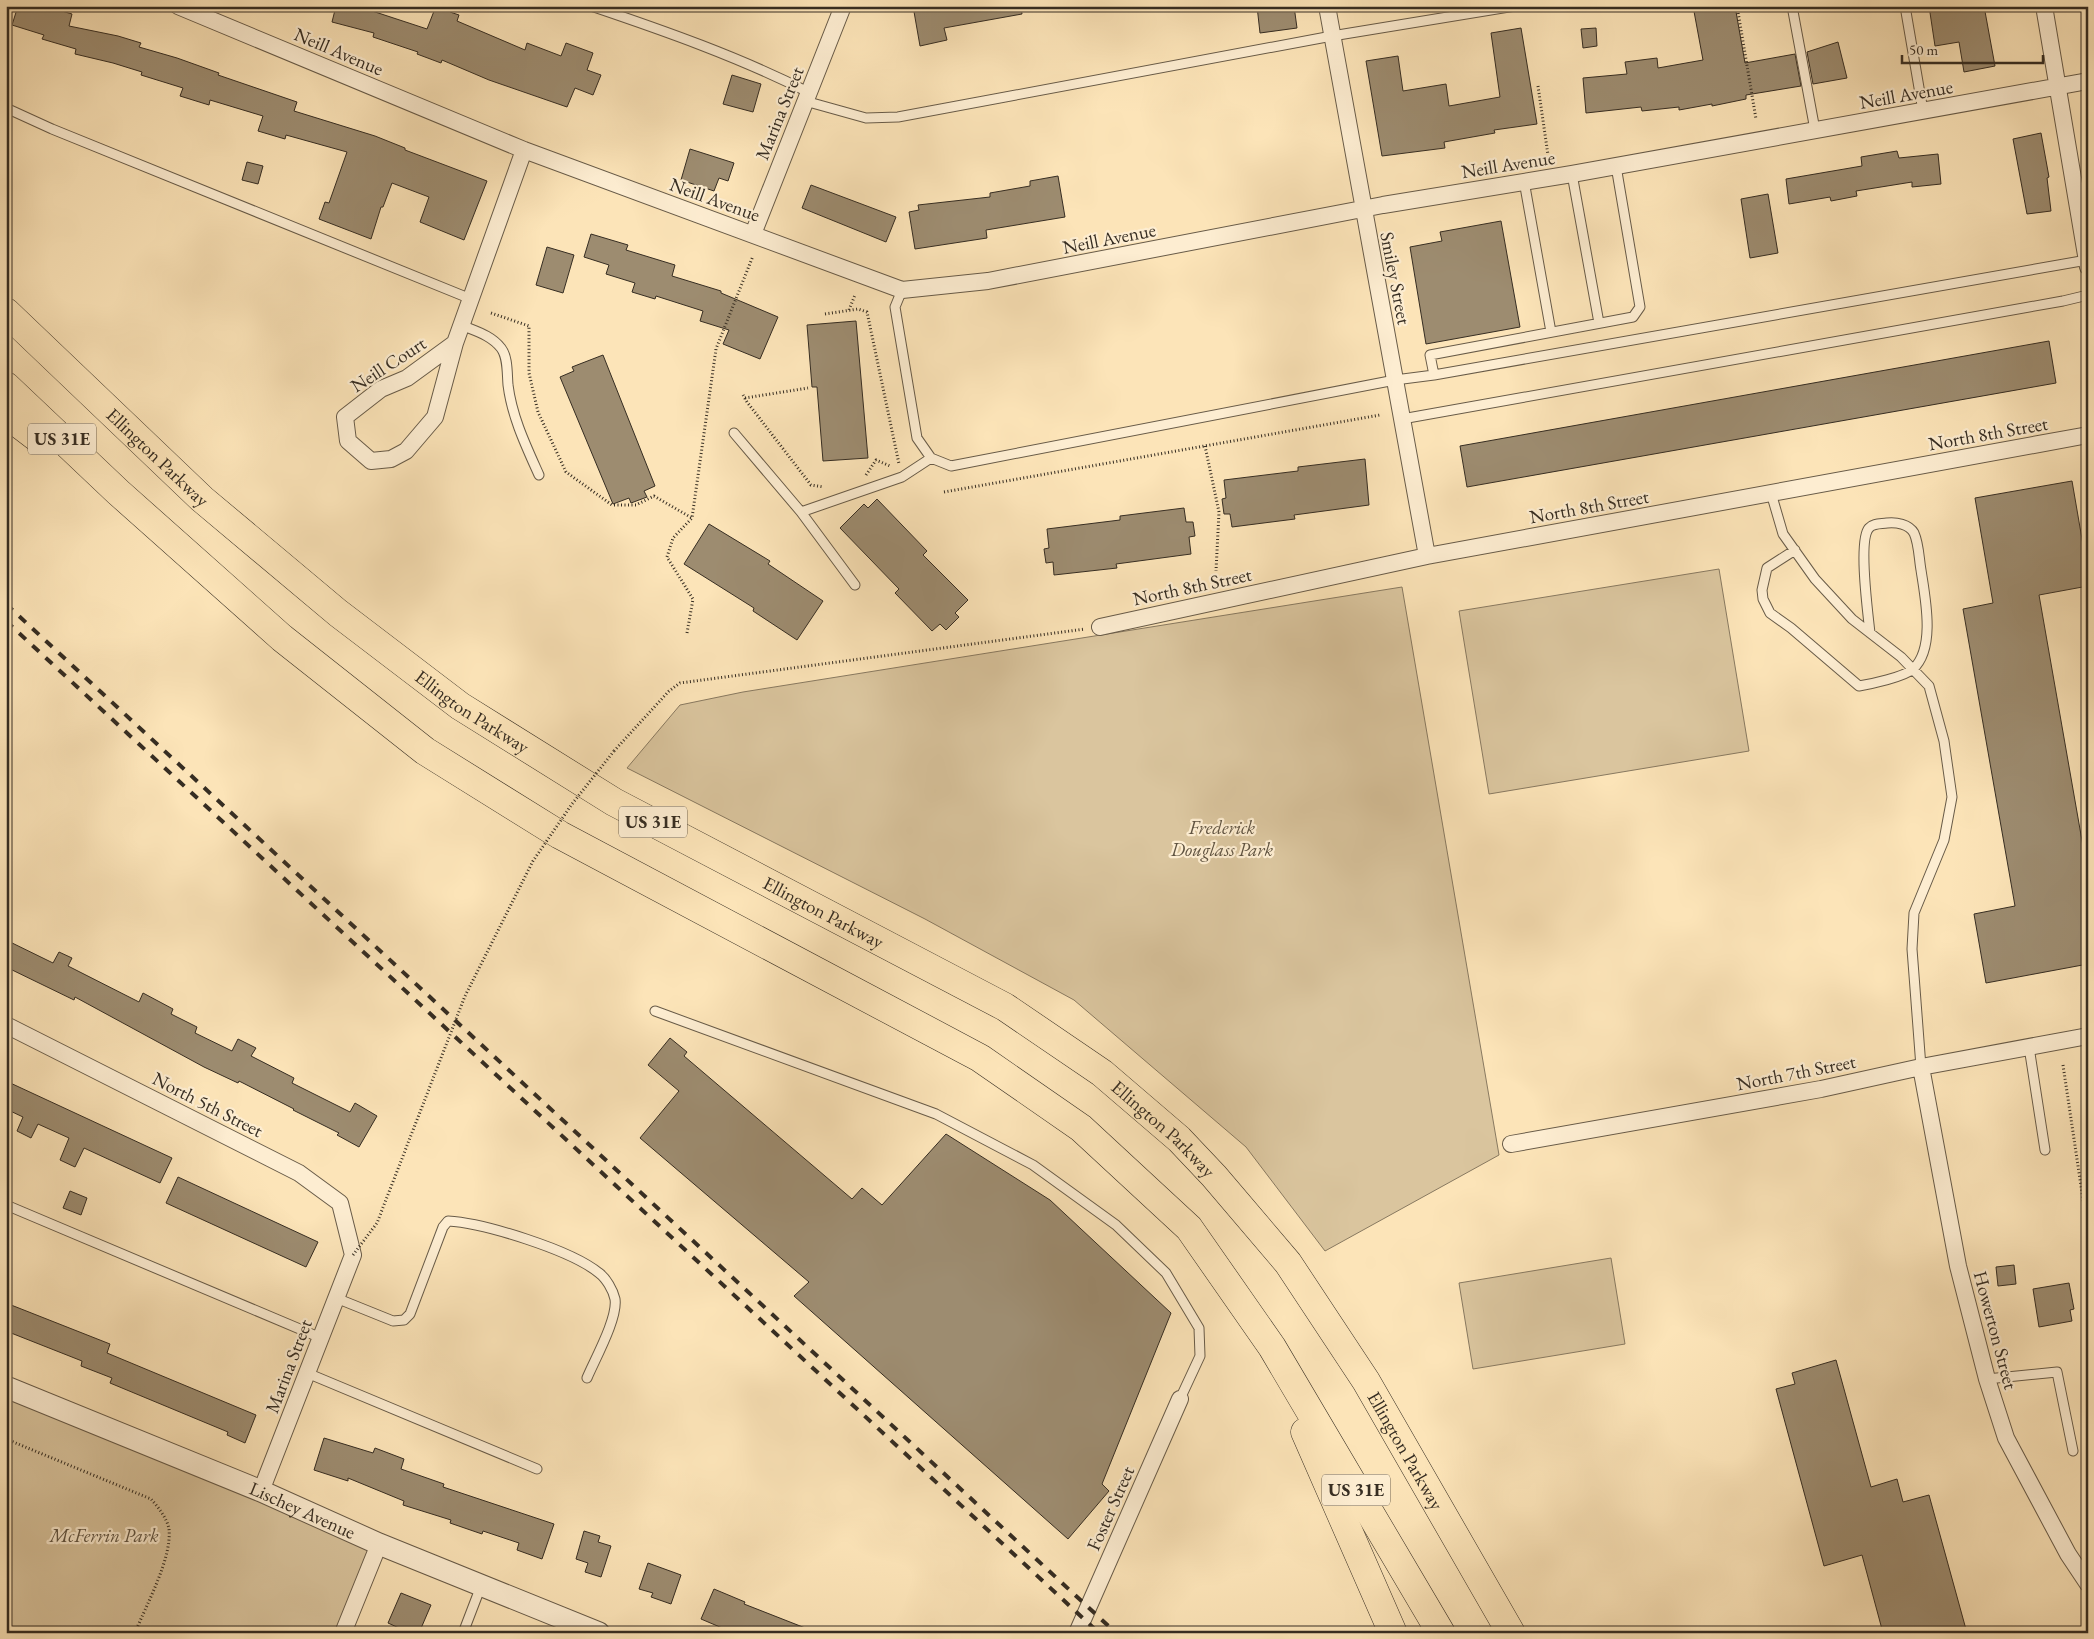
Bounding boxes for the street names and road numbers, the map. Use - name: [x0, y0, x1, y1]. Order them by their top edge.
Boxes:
- street label: Neill Avenue: [290, 21, 387, 81]
- street label: Marina Street: [749, 63, 810, 164]
- street label: Neill Avenue: [1857, 74, 1955, 115]
- street label: Neill Avenue: [1459, 145, 1557, 184]
- street label: Neill Avenue: [666, 172, 764, 227]
- street label: Neill Avenue: [1060, 217, 1158, 260]
- street label: Smiley Street: [1374, 230, 1417, 327]
- street label: Neill Court: [346, 331, 431, 398]
- street label: Ellington Parkway: [101, 402, 214, 513]
- street label: North 8th Street: [1926, 411, 2050, 456]
- road number: US 31E: [28, 424, 96, 454]
- street label: North 8th Street: [1527, 484, 1651, 529]
- street label: North 8th Street: [1130, 562, 1254, 611]
- street label: Ellington Parkway: [410, 664, 535, 760]
- road number: US 31E: [619, 806, 687, 838]
- street label: Ellington Parkway: [759, 870, 889, 955]
- street label: North 7th Street: [1734, 1049, 1858, 1096]
- street label: North 5th Street: [148, 1066, 267, 1143]
- street label: Ellington Parkway: [1106, 1075, 1221, 1183]
- street label: Howerton Street: [1968, 1268, 2023, 1392]
- street label: Marina Street: [259, 1316, 318, 1417]
- street label: Ellington Parkway: [1361, 1387, 1450, 1515]
- street label: Foster Street: [1081, 1462, 1140, 1554]
- road number: US 31E: [1322, 1474, 1390, 1506]
- street label: Lischey Avenue: [246, 1476, 359, 1545]

